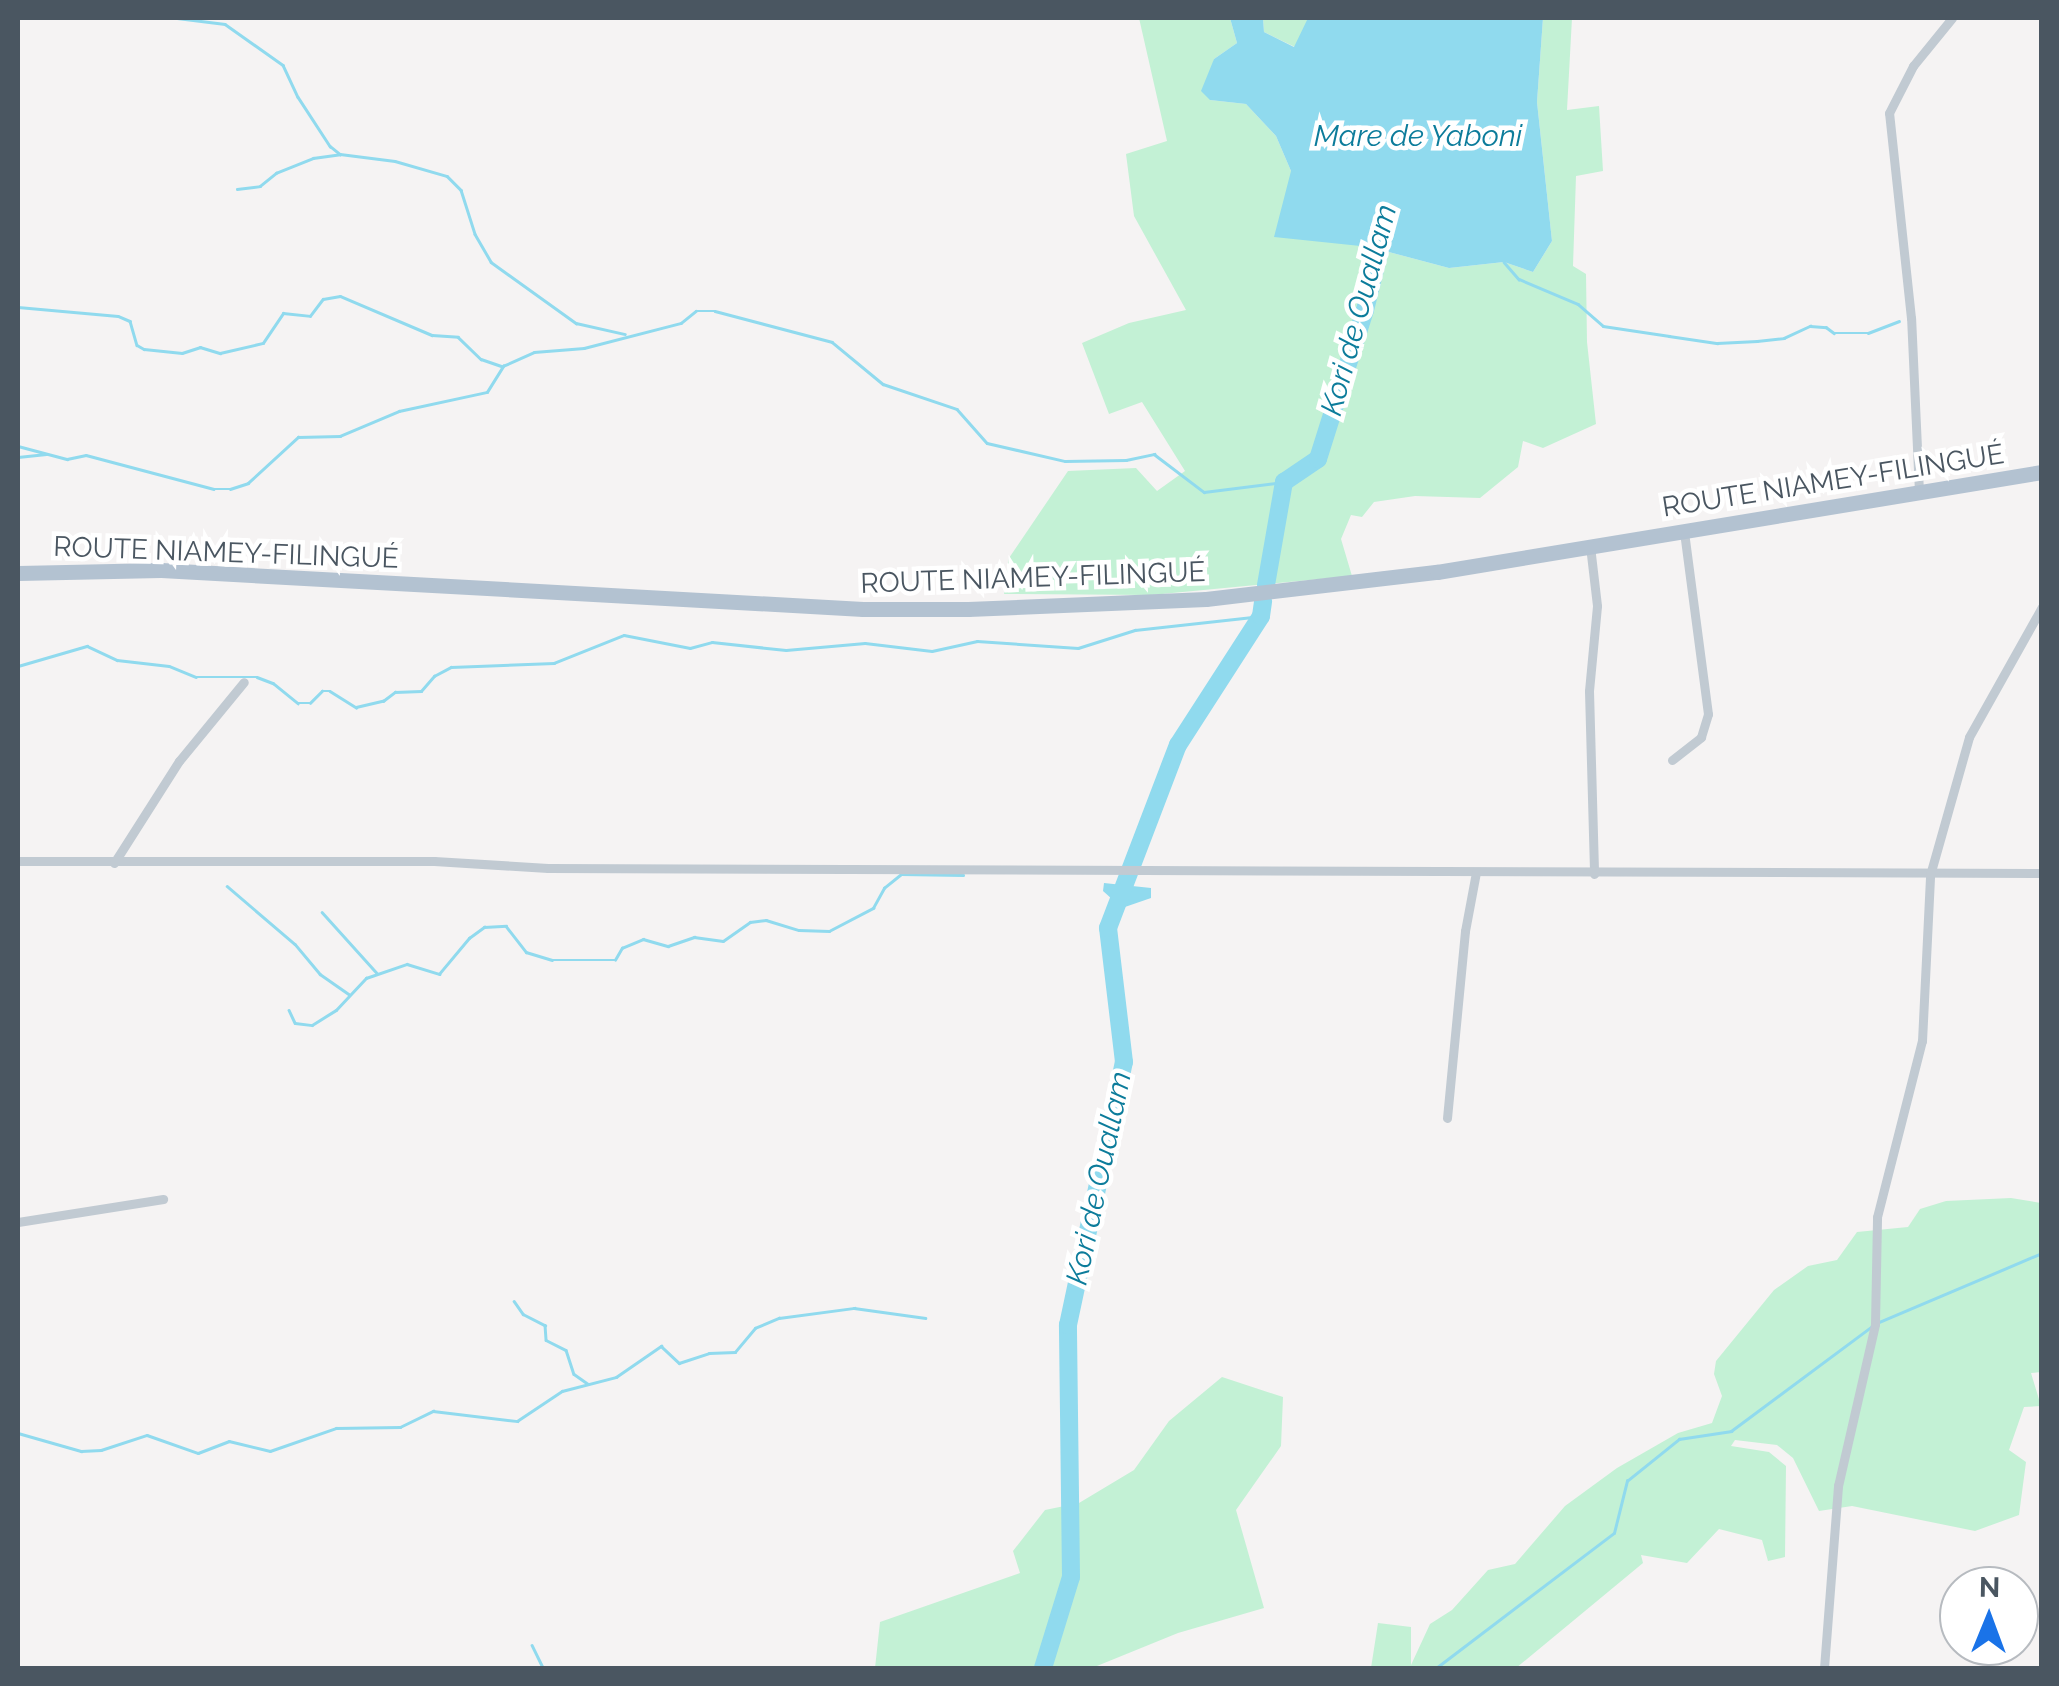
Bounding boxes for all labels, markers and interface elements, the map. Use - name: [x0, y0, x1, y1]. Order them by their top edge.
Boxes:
- water label: Mare de Yaboni: [1313, 118, 1523, 154]
- water label: Kori de Ouallam: [1314, 201, 1404, 419]
- street label: ROUTE NIAMEY-FILINGUÉ: [1660, 437, 2006, 525]
- street label: ROUTE NIAMEY-FILINGUÉ: [53, 530, 399, 576]
- street label: ROUTE NIAMEY-FILINGUÉ: [860, 555, 1206, 601]
- water label: Kori de Ouallam: [1059, 1068, 1139, 1288]
- north arrow: [1939, 1566, 2039, 1666]
- text: N: [1979, 1571, 2000, 1604]

